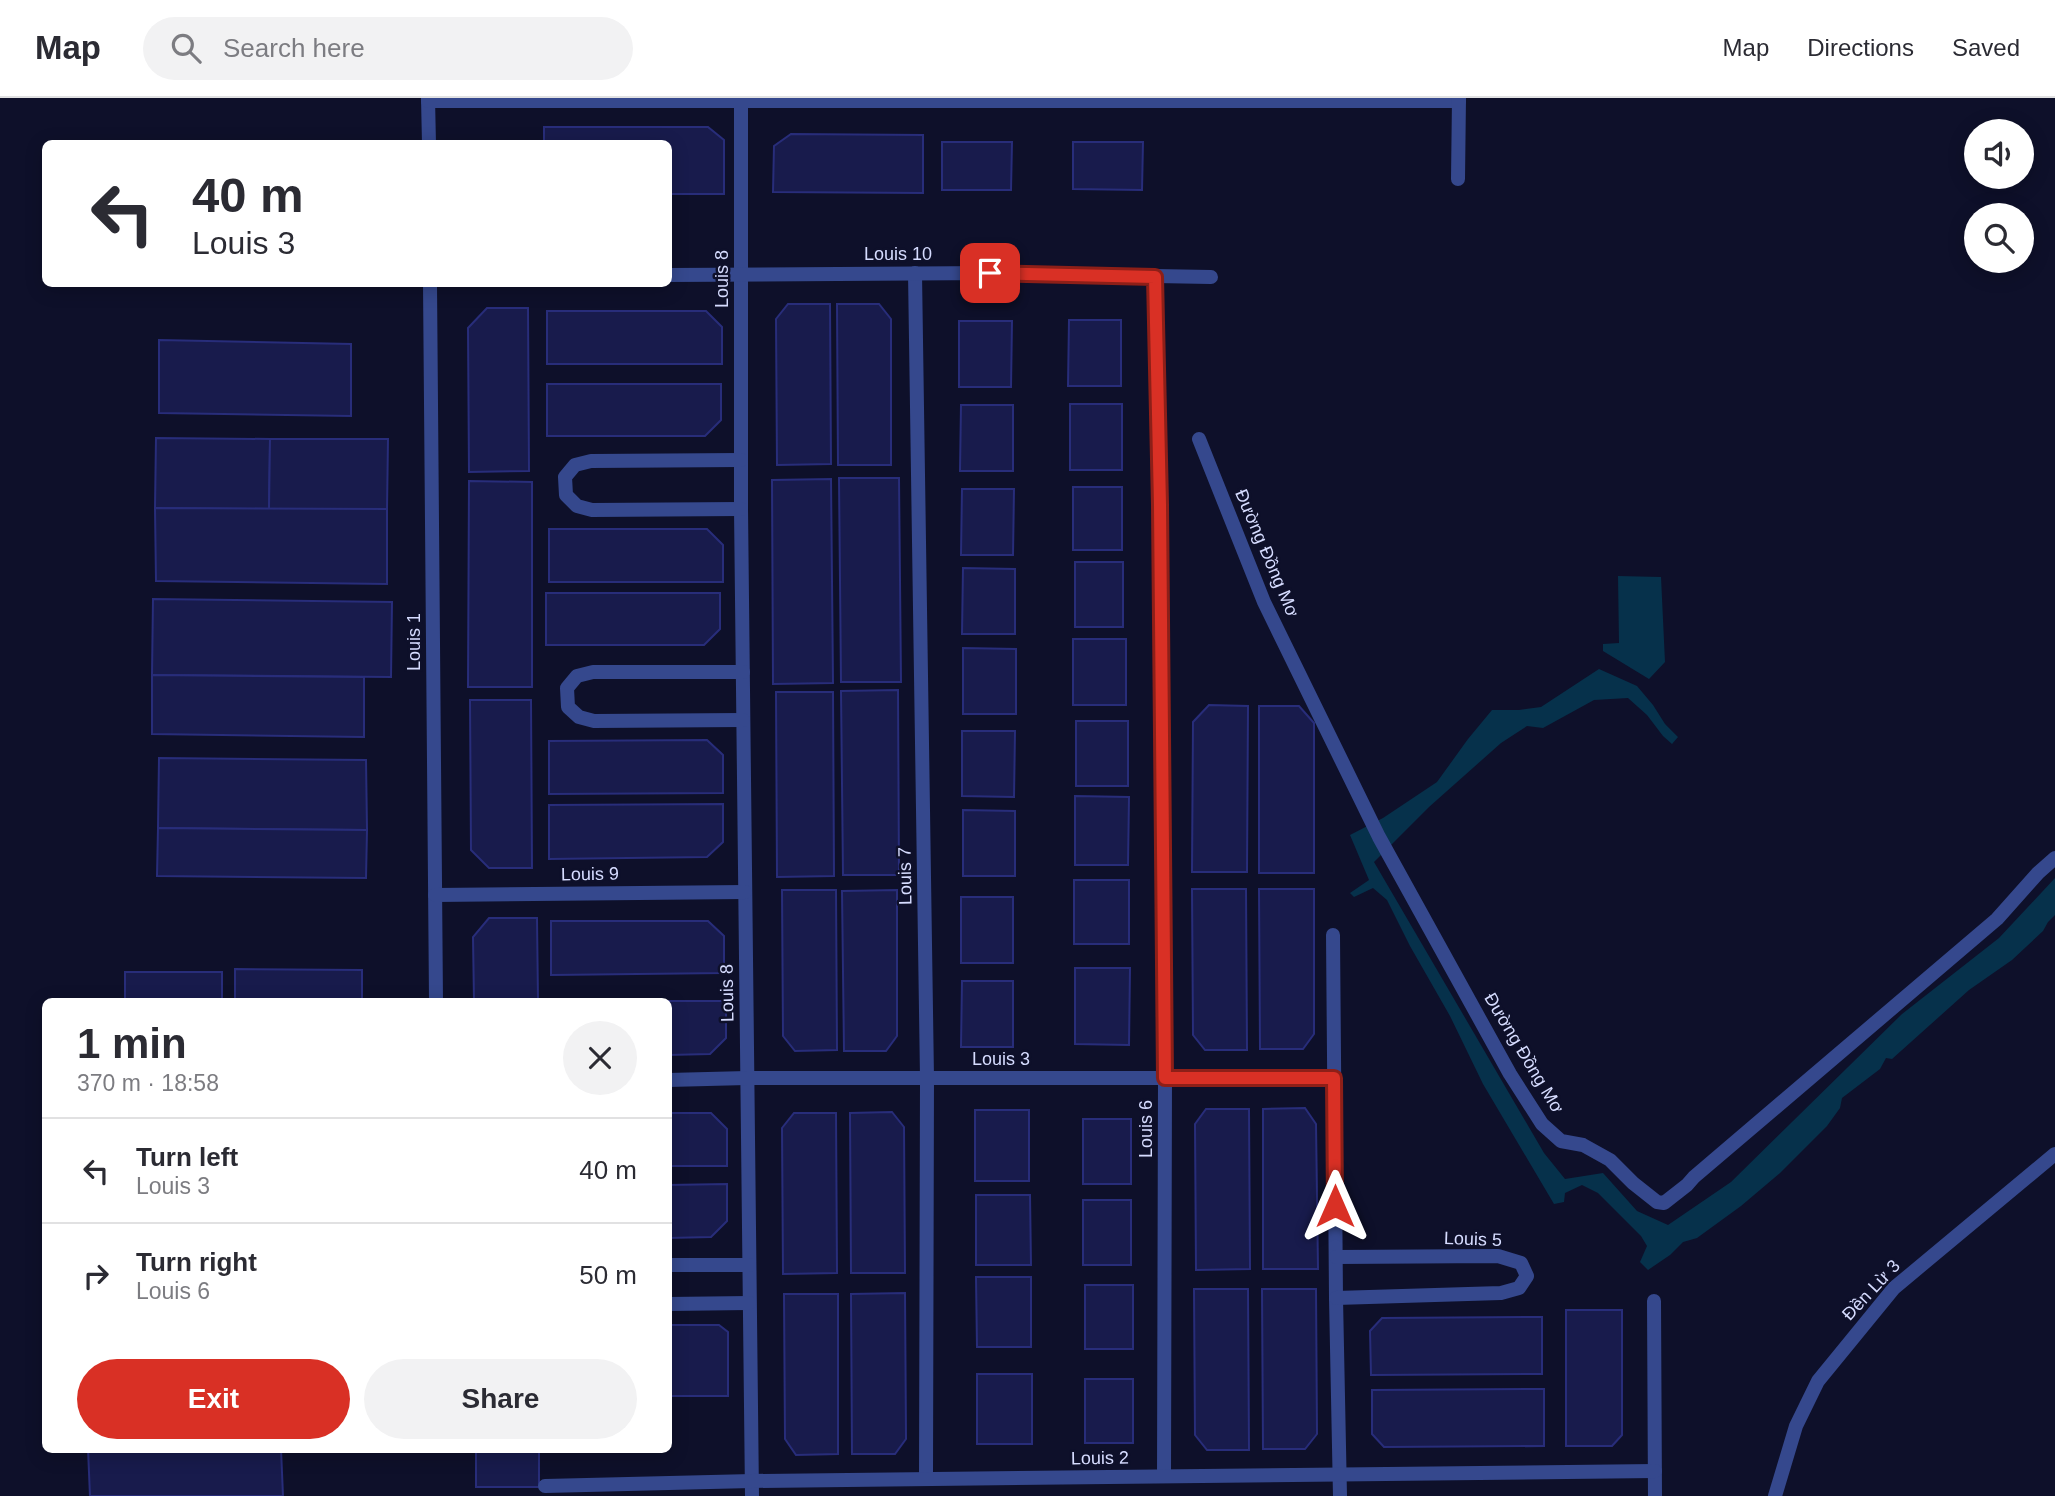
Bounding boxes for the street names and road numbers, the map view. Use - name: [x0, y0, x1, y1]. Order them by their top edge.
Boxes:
- street label: Louis 10: [864, 244, 932, 264]
- street label: Louis 8: [712, 250, 732, 308]
- street label: Đường Đồng Mơ: [1231, 486, 1303, 620]
- street label: Louis 1: [404, 613, 424, 671]
- street label: Louis 7: [894, 847, 916, 905]
- street label: Louis 9: [561, 863, 619, 885]
- street label: Louis 8: [716, 964, 738, 1022]
- street label: Đường Đồng Mơ: [1480, 989, 1568, 1117]
- street label: Louis 3: [972, 1049, 1030, 1069]
- street label: Louis 6: [1136, 1100, 1156, 1158]
- street label: Louis 5: [1444, 1228, 1502, 1250]
- street label: Đền Lừ 3: [1838, 1256, 1904, 1324]
- street label: Louis 2: [1071, 1447, 1129, 1469]

